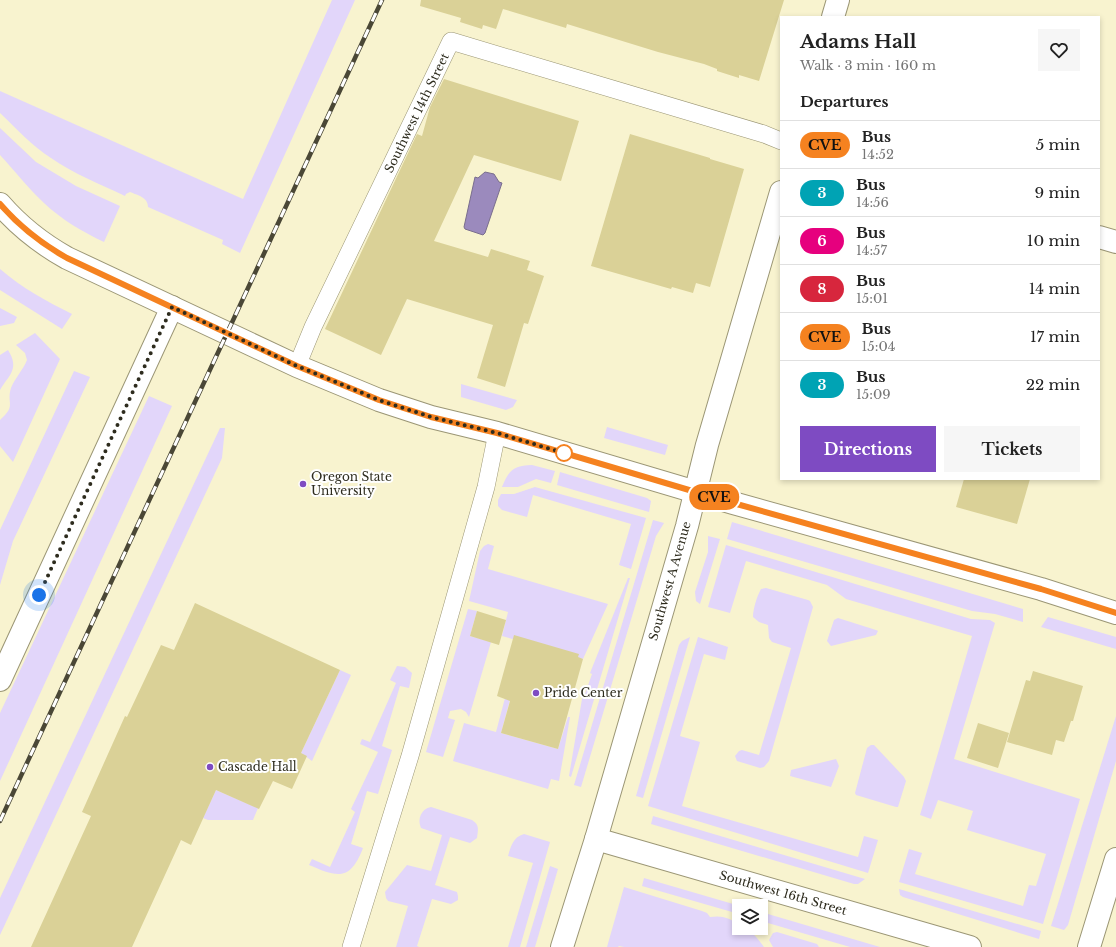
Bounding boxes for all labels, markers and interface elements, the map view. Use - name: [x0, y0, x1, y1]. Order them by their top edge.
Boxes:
- button: heart: [1038, 29, 1080, 71]
- text: Adams Hall: [800, 30, 916, 53]
- street label: Southwest 14th Street: [381, 50, 452, 175]
- text: Walk · 3 min · 160 m: [800, 57, 936, 74]
- text: Departures: [800, 92, 889, 111]
- text: Bus: [862, 127, 891, 146]
- text: 5 min: [1036, 135, 1080, 154]
- text: CVE: [808, 136, 842, 154]
- text: 14:52: [862, 146, 894, 163]
- text: Bus: [856, 175, 886, 194]
- text: 9 min: [1035, 183, 1080, 202]
- text: 3: [818, 184, 826, 202]
- text: 14:56: [856, 194, 889, 211]
- text: Bus: [856, 223, 886, 242]
- text: 10 min: [1027, 231, 1080, 250]
- text: 6: [817, 232, 827, 250]
- text: 14:57: [856, 242, 887, 259]
- text: Bus: [856, 271, 886, 290]
- text: 14 min: [1029, 279, 1080, 298]
- text: 8: [818, 280, 826, 298]
- text: 15:01: [856, 290, 888, 307]
- text: Bus: [862, 319, 891, 338]
- text: 17 min: [1030, 327, 1080, 346]
- text: CVE: [808, 328, 842, 346]
- text: 15:04: [862, 338, 895, 355]
- text: Bus: [856, 367, 886, 386]
- text: 22 min: [1026, 375, 1080, 394]
- text: 3: [818, 376, 826, 394]
- text: 15:09: [856, 386, 891, 403]
- button: Directions: [800, 426, 936, 472]
- button: Tickets: [944, 426, 1080, 472]
- unlabelled marker: [555, 444, 573, 462]
- place label: Oregon State University: [311, 469, 392, 498]
- marker: Oregon State University: [298, 479, 308, 489]
- line badge: CVE: [691, 484, 737, 510]
- text: CVE: [697, 488, 731, 506]
- street label: Southwest A Avenue: [645, 519, 694, 642]
- your location: [29, 585, 49, 605]
- place label: Pride Center: [544, 685, 623, 700]
- marker: Pride Center: [531, 688, 541, 698]
- place label: Cascade Hall: [218, 759, 297, 774]
- marker: Cascade Hall: [205, 762, 215, 772]
- street label: Southwest 16th Street: [718, 867, 849, 918]
- map controls: [732, 899, 768, 935]
- button: layers: [732, 899, 768, 935]

